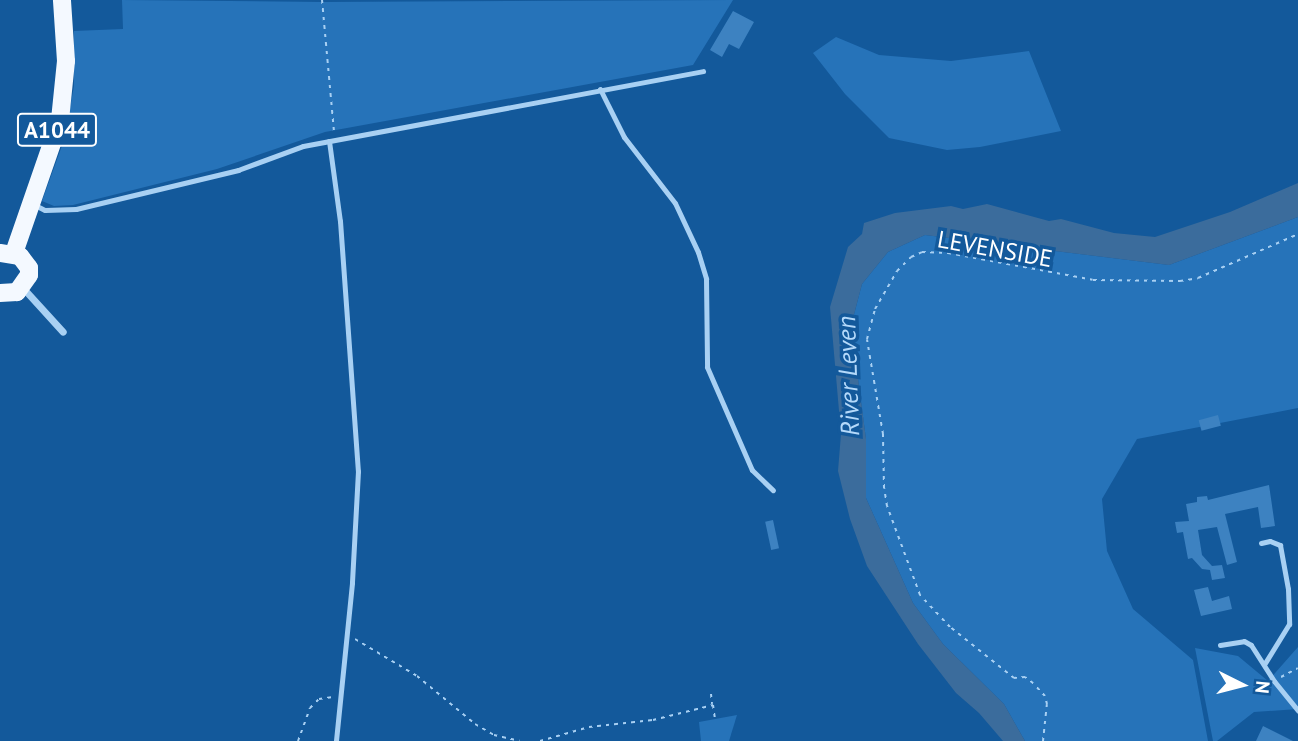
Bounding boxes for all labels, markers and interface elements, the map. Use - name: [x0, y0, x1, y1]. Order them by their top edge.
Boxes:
- road number: A1044: [17, 111, 97, 150]
- street label: LEVENSIDE: [935, 225, 1055, 273]
- water label: River Leven: [830, 315, 866, 437]
- north arrow: [1207, 650, 1277, 720]
- text: N: [1250, 680, 1275, 695]

